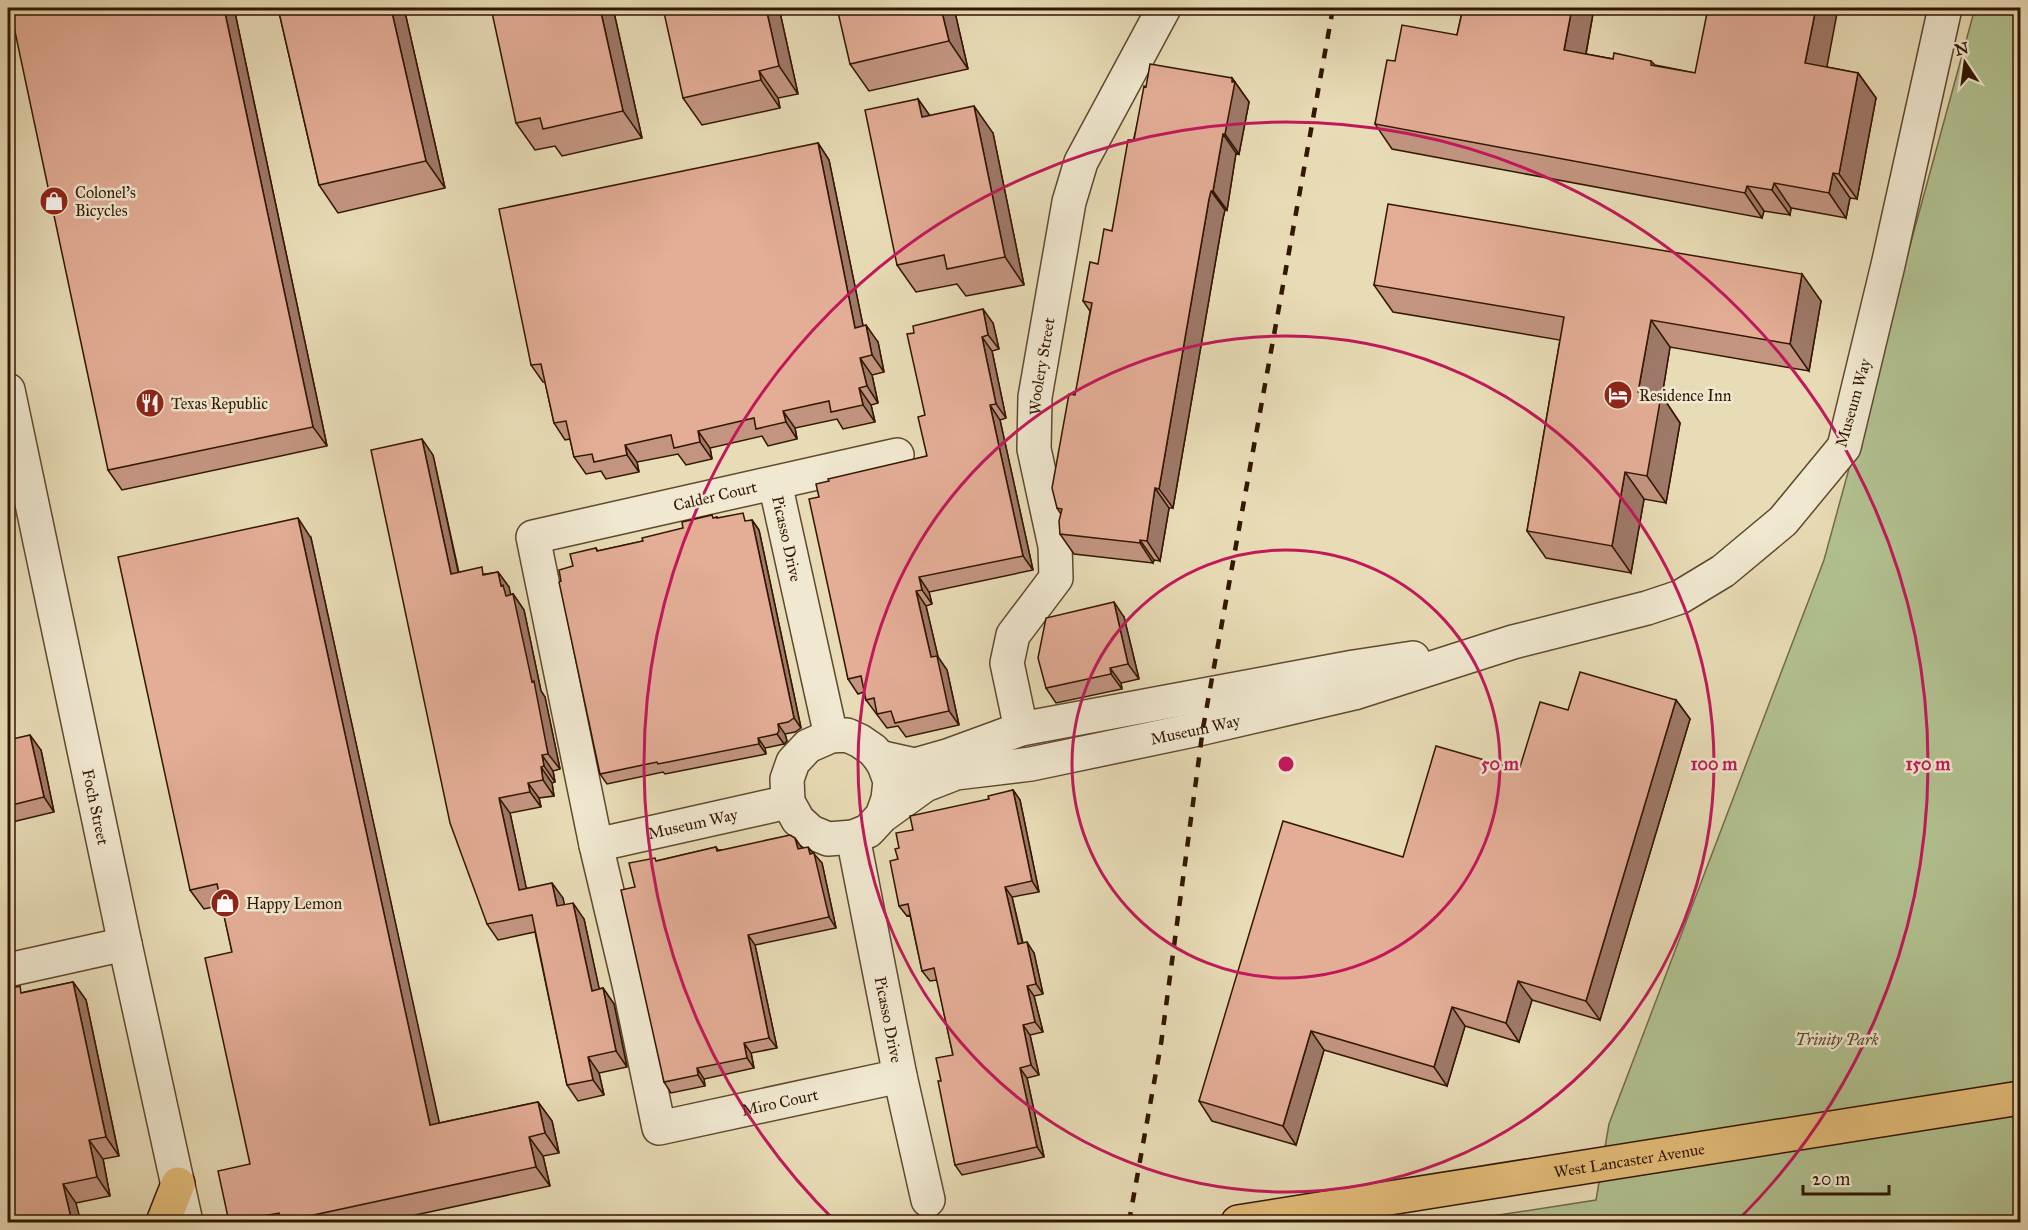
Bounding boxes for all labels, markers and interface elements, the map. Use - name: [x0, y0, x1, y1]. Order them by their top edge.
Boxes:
- north arrow: [1935, 33, 1995, 93]
- text: N: [1953, 38, 1971, 60]
- place label: Colonel's Bicycles: [75, 183, 136, 220]
- shop icon: Colonel's Bicycles: [38, 185, 70, 217]
- street label: Woolery Street: [1025, 316, 1058, 415]
- street label: Museum Way: [1831, 356, 1875, 449]
- hotel icon: Residence Inn: [1602, 379, 1634, 411]
- place label: Residence Inn: [1639, 386, 1732, 405]
- restaurant icon: Texas Republic: [134, 387, 166, 419]
- place label: Texas Republic: [171, 394, 268, 413]
- street label: Calder Court: [671, 477, 759, 515]
- street label: Picasso Drive: [769, 494, 806, 584]
- street label: Museum Way: [1148, 710, 1242, 748]
- text: 50 m: [1481, 753, 1520, 775]
- text: 100 m: [1691, 753, 1738, 775]
- text: 150 m: [1906, 753, 1951, 775]
- centre of rings: [1276, 754, 1296, 774]
- street label: Foch Street: [79, 767, 113, 847]
- street label: Museum Way: [646, 804, 740, 843]
- shop icon: Happy Lemon: [209, 887, 241, 919]
- place label: Happy Lemon: [246, 894, 342, 913]
- street label: Picasso Drive: [871, 975, 907, 1065]
- park label: Trinity Park: [1795, 1030, 1879, 1049]
- street label: Miro Court: [740, 1084, 820, 1119]
- street label: West Lancaster Avenue: [1552, 1139, 1706, 1181]
- scale bar: [1803, 1158, 1888, 1196]
- text: 20 m: [1812, 1168, 1850, 1190]

